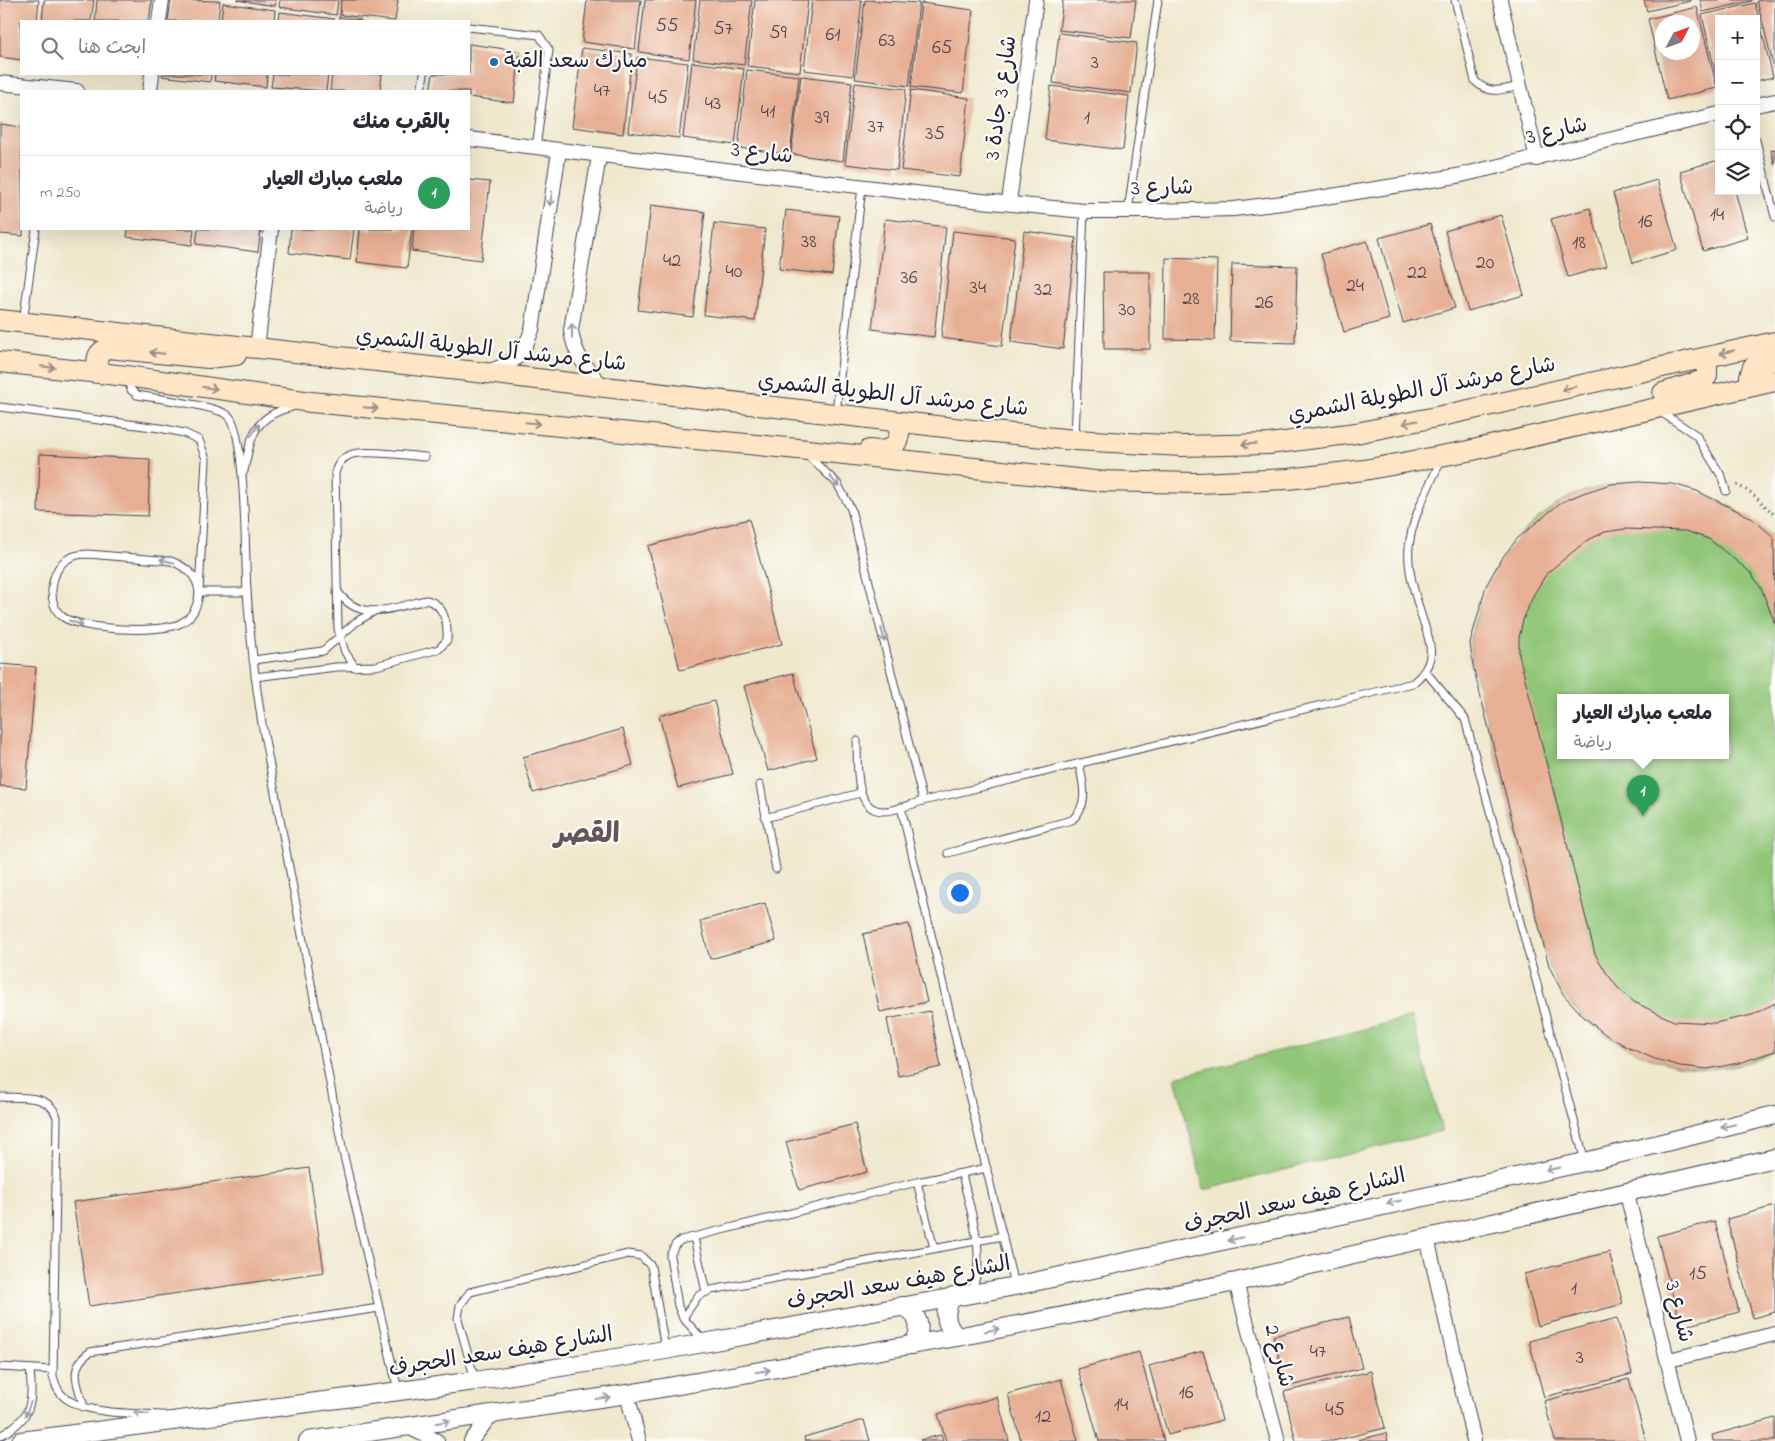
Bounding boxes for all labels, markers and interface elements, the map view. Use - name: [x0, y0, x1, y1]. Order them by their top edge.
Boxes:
- house number: 55: [656, 12, 678, 41]
- house number: 57: [713, 15, 733, 44]
- north arrow: [1655, 15, 1700, 60]
- map controls: [1715, 15, 1760, 195]
- button: +: [1715, 15, 1760, 60]
- house number: 59: [769, 19, 787, 48]
- search box: [20, 20, 470, 75]
- house number: 61: [825, 21, 841, 50]
- house number: 63: [878, 27, 896, 56]
- icon: search: [38, 34, 66, 62]
- house number: 65: [932, 34, 952, 63]
- street label: شارع 3 جادة 3: [977, 34, 1027, 162]
- text: ابحث هنا: [78, 35, 146, 62]
- place label: مبارك سعد القبة: [504, 46, 647, 78]
- house number: 3: [1091, 49, 1099, 78]
- marker: مبارك سعد القبة: [488, 56, 500, 68]
- button: −: [1715, 60, 1760, 105]
- house number: 47: [594, 77, 610, 106]
- house number: 45: [648, 84, 668, 113]
- house number: 43: [705, 90, 721, 119]
- house number: 41: [761, 98, 775, 127]
- house number: 39: [815, 104, 829, 133]
- house number: 1: [1084, 104, 1090, 133]
- button: locate: [1715, 105, 1760, 150]
- text: بالقرب منك: [353, 108, 450, 138]
- street label: شارع 3: [1523, 109, 1591, 155]
- house number: 37: [868, 113, 884, 142]
- house number: 35: [925, 120, 945, 149]
- street label: شارع 3: [729, 134, 795, 174]
- button: layers: [1715, 150, 1760, 195]
- text: ملعب مبارك العيار: [264, 167, 403, 194]
- street label: شارع 3: [1131, 172, 1193, 206]
- text: 250 m: [40, 181, 80, 205]
- text: 1: [431, 181, 437, 205]
- one-way arrow: [546, 191, 556, 207]
- text: رياضة: [365, 197, 403, 221]
- house number: 14: [1710, 201, 1724, 230]
- house number: 16: [1637, 208, 1653, 237]
- house number: 38: [801, 228, 817, 257]
- house number: 18: [1572, 229, 1586, 258]
- house number: 42: [663, 247, 681, 276]
- house number: 20: [1476, 249, 1495, 278]
- house number: 40: [726, 258, 743, 287]
- house number: 22: [1407, 259, 1427, 288]
- house number: 36: [900, 264, 918, 293]
- house number: 24: [1346, 272, 1364, 301]
- house number: 34: [970, 274, 986, 303]
- house number: 32: [1034, 276, 1052, 305]
- house number: 28: [1182, 285, 1200, 314]
- house number: 26: [1255, 289, 1274, 318]
- house number: 30: [1119, 296, 1136, 325]
- street label: شارع مرشد آل الطويلة الشمري: [354, 321, 628, 381]
- one-way arrow: [567, 324, 577, 340]
- one-way arrow: [149, 348, 165, 358]
- one-way arrow: [1720, 348, 1736, 357]
- street label: شارع مرشد آل الطويلة الشمري: [1285, 349, 1559, 433]
- one-way arrow: [40, 362, 56, 372]
- street label: شارع مرشد آل الطويلة الشمري: [756, 366, 1030, 426]
- one-way arrow: [201, 383, 217, 393]
- one-way arrow: [1561, 384, 1577, 393]
- one-way arrow: [363, 403, 379, 413]
- one-way arrow: [1402, 418, 1418, 427]
- one-way arrow: [524, 419, 540, 428]
- one-way arrow: [250, 423, 260, 437]
- one-way arrow: [1242, 439, 1258, 449]
- one-way arrow: [829, 474, 840, 487]
- one-way arrow: [160, 556, 176, 565]
- one-way arrow: [68, 618, 84, 628]
- one-way arrow: [879, 626, 888, 642]
- popup: [1557, 694, 1729, 759]
- text: ملعب مبارك العيار: [1574, 701, 1712, 728]
- text: رياضة: [1574, 731, 1612, 755]
- pin: 1: [1627, 775, 1659, 816]
- district label: القصر: [551, 815, 620, 856]
- your location: [947, 880, 973, 906]
- one-way arrow: [1720, 1122, 1736, 1132]
- street label: الشارع هيف سعد الحجرف: [1181, 1161, 1409, 1243]
- one-way arrow: [1545, 1164, 1561, 1174]
- one-way arrow: [1386, 1198, 1402, 1207]
- one-way arrow: [1228, 1235, 1244, 1244]
- street label: الشارع هيف سعد الحجرف: [785, 1249, 1013, 1319]
- house number: 15: [1689, 1260, 1707, 1289]
- house number: 1: [1571, 1275, 1577, 1304]
- street label: شارع 3: [1655, 1278, 1701, 1346]
- street label: الشارع هيف سعد الحجرف: [387, 1319, 615, 1387]
- street label: شارع 2: [1254, 1321, 1302, 1391]
- one-way arrow: [984, 1324, 1000, 1334]
- house number: 47: [1310, 1338, 1326, 1367]
- house number: 3: [1576, 1344, 1584, 1373]
- one-way arrow: [755, 1365, 771, 1375]
- house number: 16: [1178, 1379, 1194, 1408]
- house number: 14: [1114, 1391, 1128, 1420]
- one-way arrow: [595, 1393, 611, 1403]
- house number: 45: [1325, 1396, 1345, 1425]
- one-way arrow: [23, 1401, 32, 1416]
- house number: 12: [1035, 1403, 1051, 1432]
- one-way arrow: [133, 1408, 149, 1418]
- one-way arrow: [434, 1417, 450, 1427]

